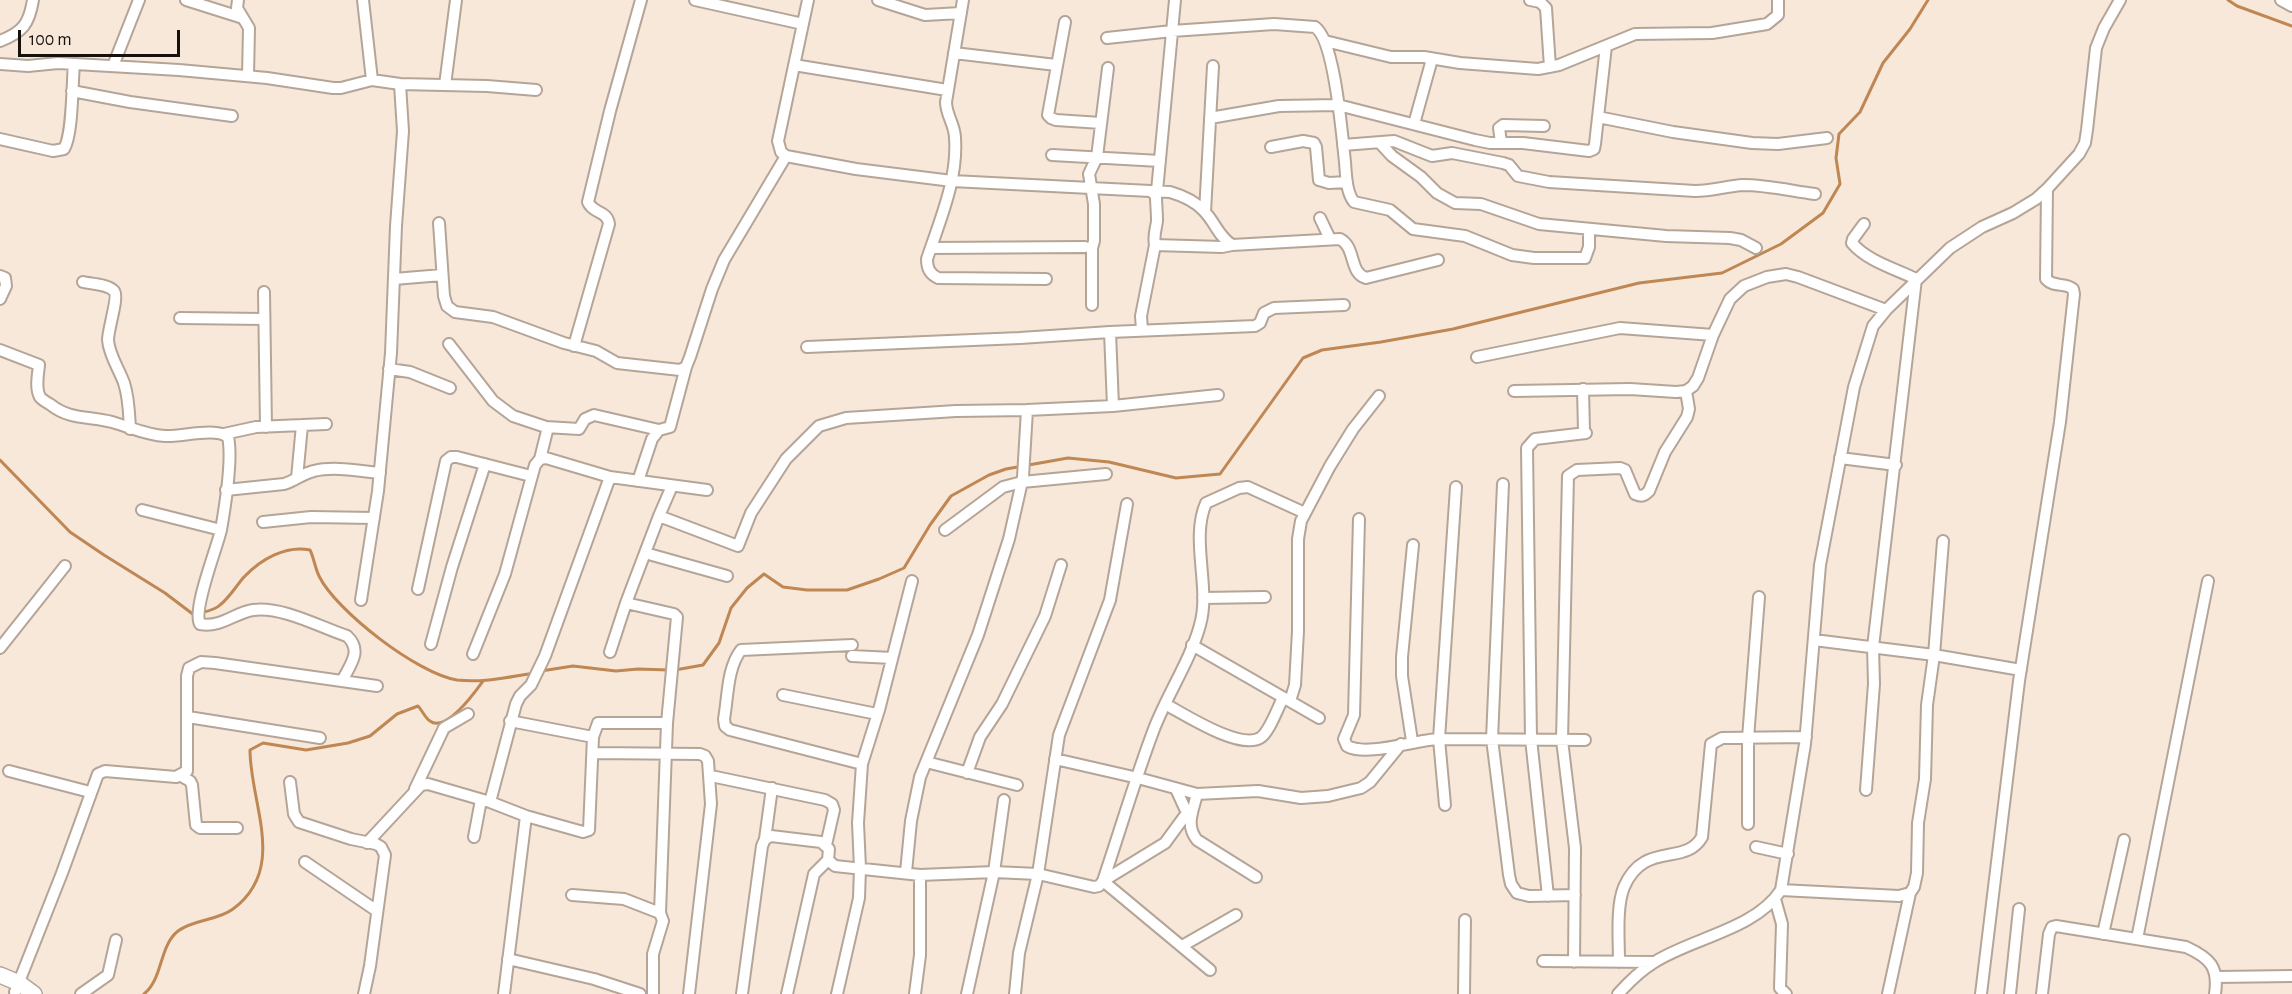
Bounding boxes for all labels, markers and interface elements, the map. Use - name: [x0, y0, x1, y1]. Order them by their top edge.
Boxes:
- scale bar: [21, 18, 183, 56]
- text: 100 m: [29, 31, 72, 49]

